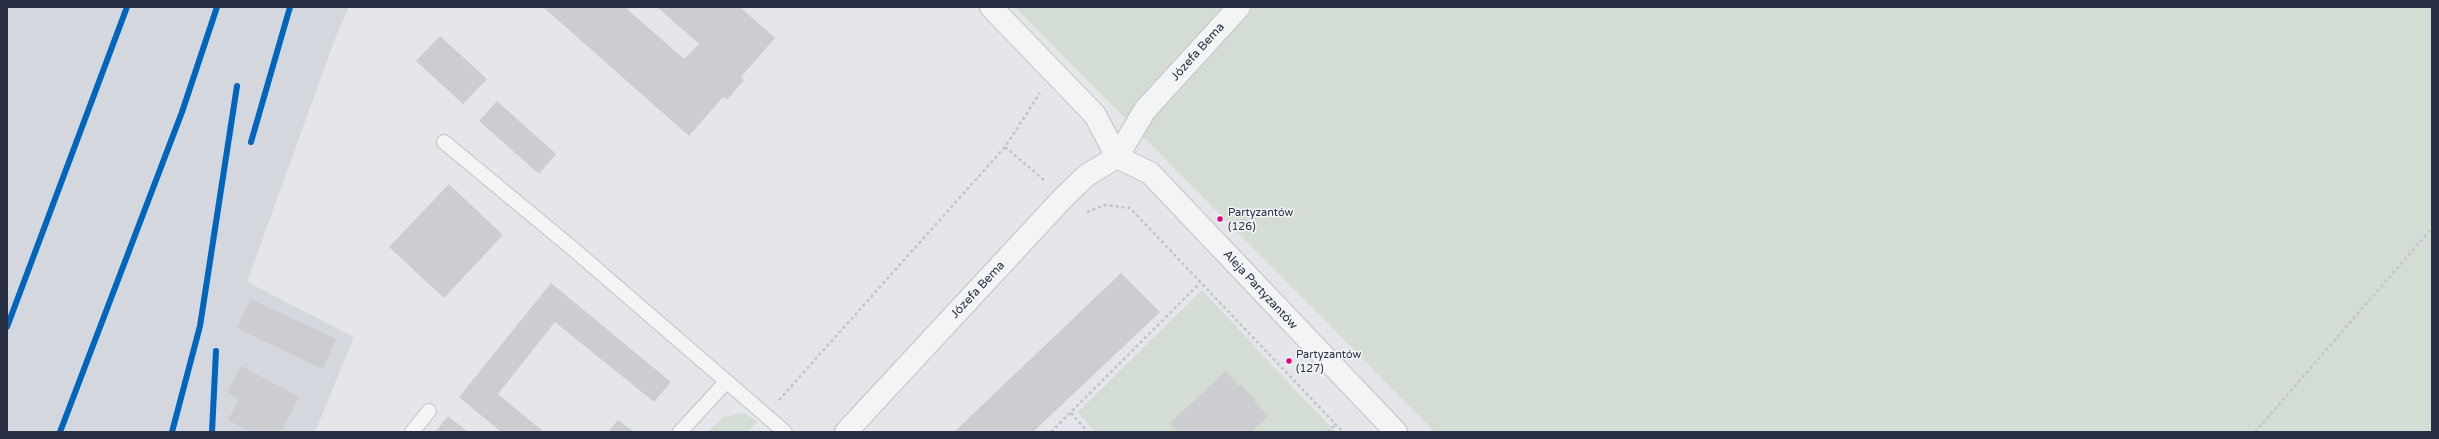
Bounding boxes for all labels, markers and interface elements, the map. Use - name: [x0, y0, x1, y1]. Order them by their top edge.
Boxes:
- street label: Józefa Bema: [1168, 20, 1228, 84]
- place label: Partyzantów (126): [1228, 206, 1293, 232]
- marker: Partyzantów (126): [1215, 214, 1225, 224]
- street label: Aleja Partyzantów: [1220, 248, 1300, 332]
- street label: Józefa Bema: [948, 258, 1008, 322]
- place label: Partyzantów (127): [1296, 348, 1361, 374]
- marker: Partyzantów (127): [1284, 356, 1294, 366]

